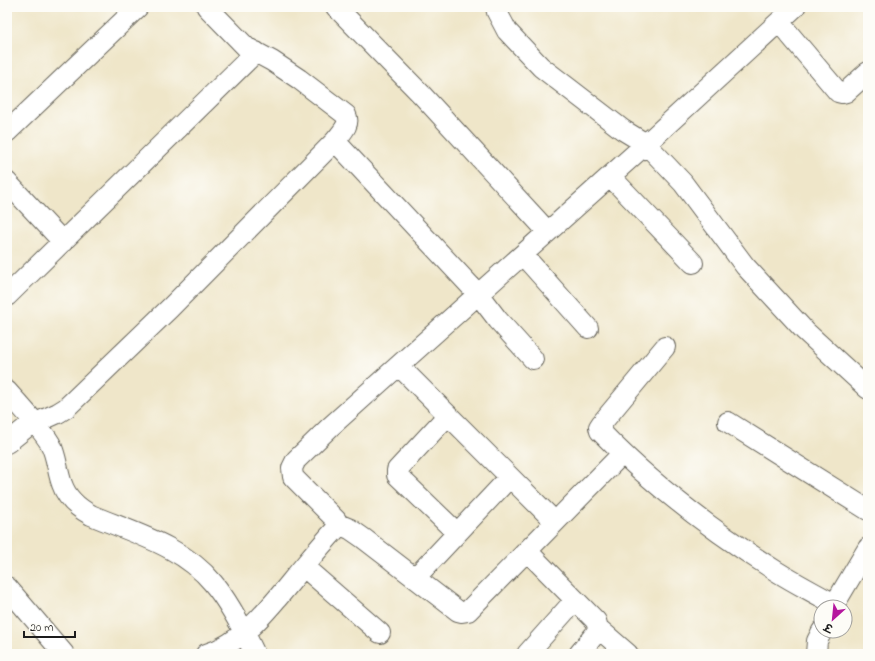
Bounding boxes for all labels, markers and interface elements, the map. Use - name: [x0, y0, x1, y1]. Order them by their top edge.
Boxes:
- north arrow: [813, 599, 853, 639]
- scale bar: [24, 613, 75, 639]
- text: उ: [821, 617, 837, 636]
- text: 20 m: [30, 619, 53, 637]

